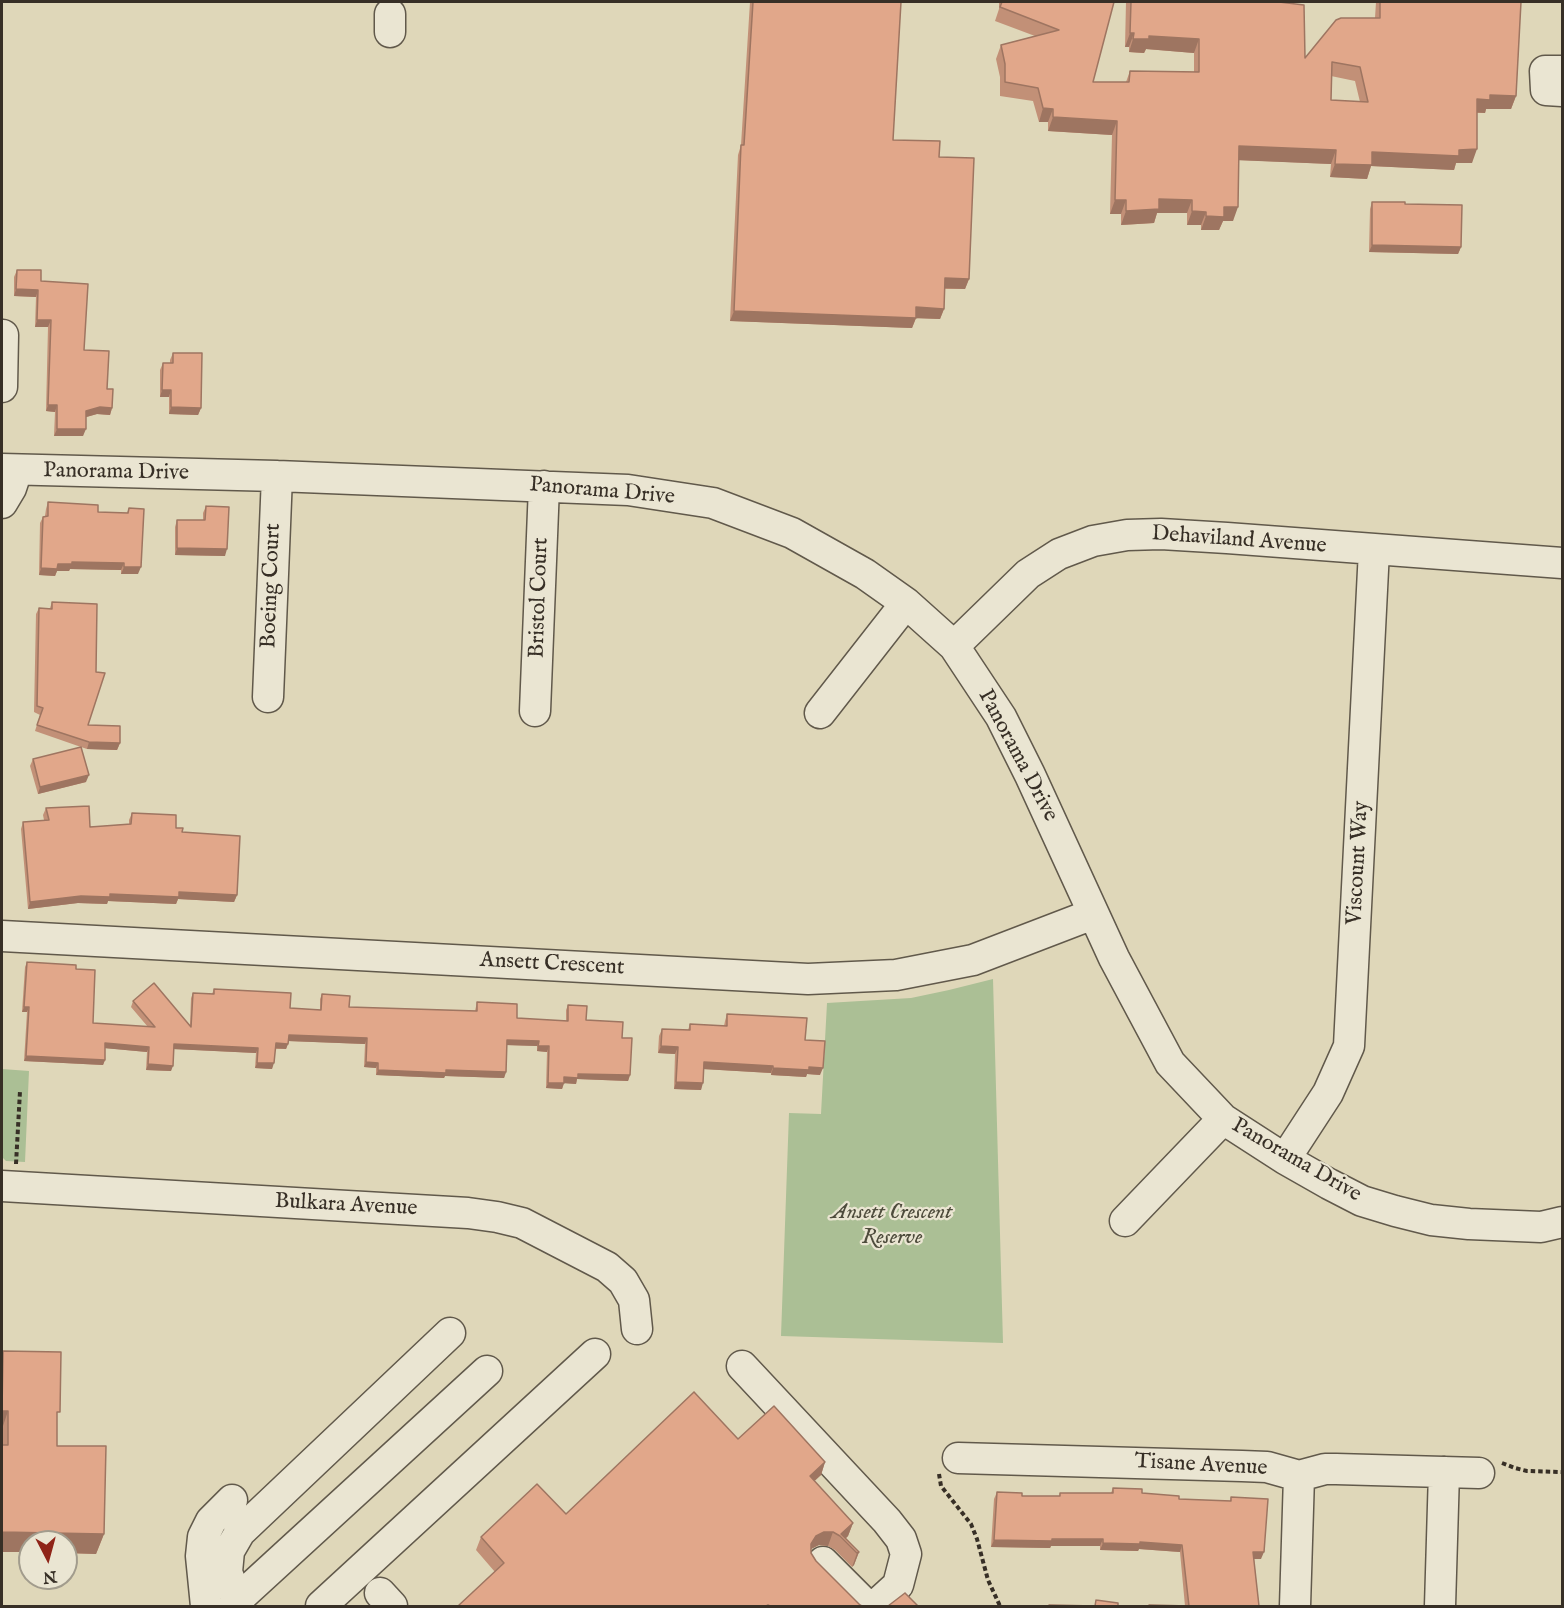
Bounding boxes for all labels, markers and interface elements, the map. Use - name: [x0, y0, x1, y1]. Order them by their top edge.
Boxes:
- street label: Panorama Drive: [43, 459, 189, 487]
- street label: Panorama Drive: [528, 472, 676, 512]
- street label: Dehaviland Avenue: [1151, 522, 1327, 560]
- street label: Boeing Court: [257, 523, 287, 649]
- street label: Bristol Court: [525, 537, 555, 659]
- street label: Panorama Drive: [971, 685, 1063, 827]
- street label: Viscount Way: [1343, 800, 1375, 926]
- street label: Ansett Crescent: [479, 948, 625, 982]
- street label: Panorama Drive: [1226, 1113, 1366, 1209]
- street label: Bulkara Avenue: [274, 1189, 418, 1223]
- park label: Ansett Crescent Reserve: [832, 1200, 952, 1252]
- street label: Tisane Avenue: [1134, 1449, 1268, 1483]
- north arrow: [18, 1530, 78, 1590]
- text: N: [42, 1565, 58, 1587]

